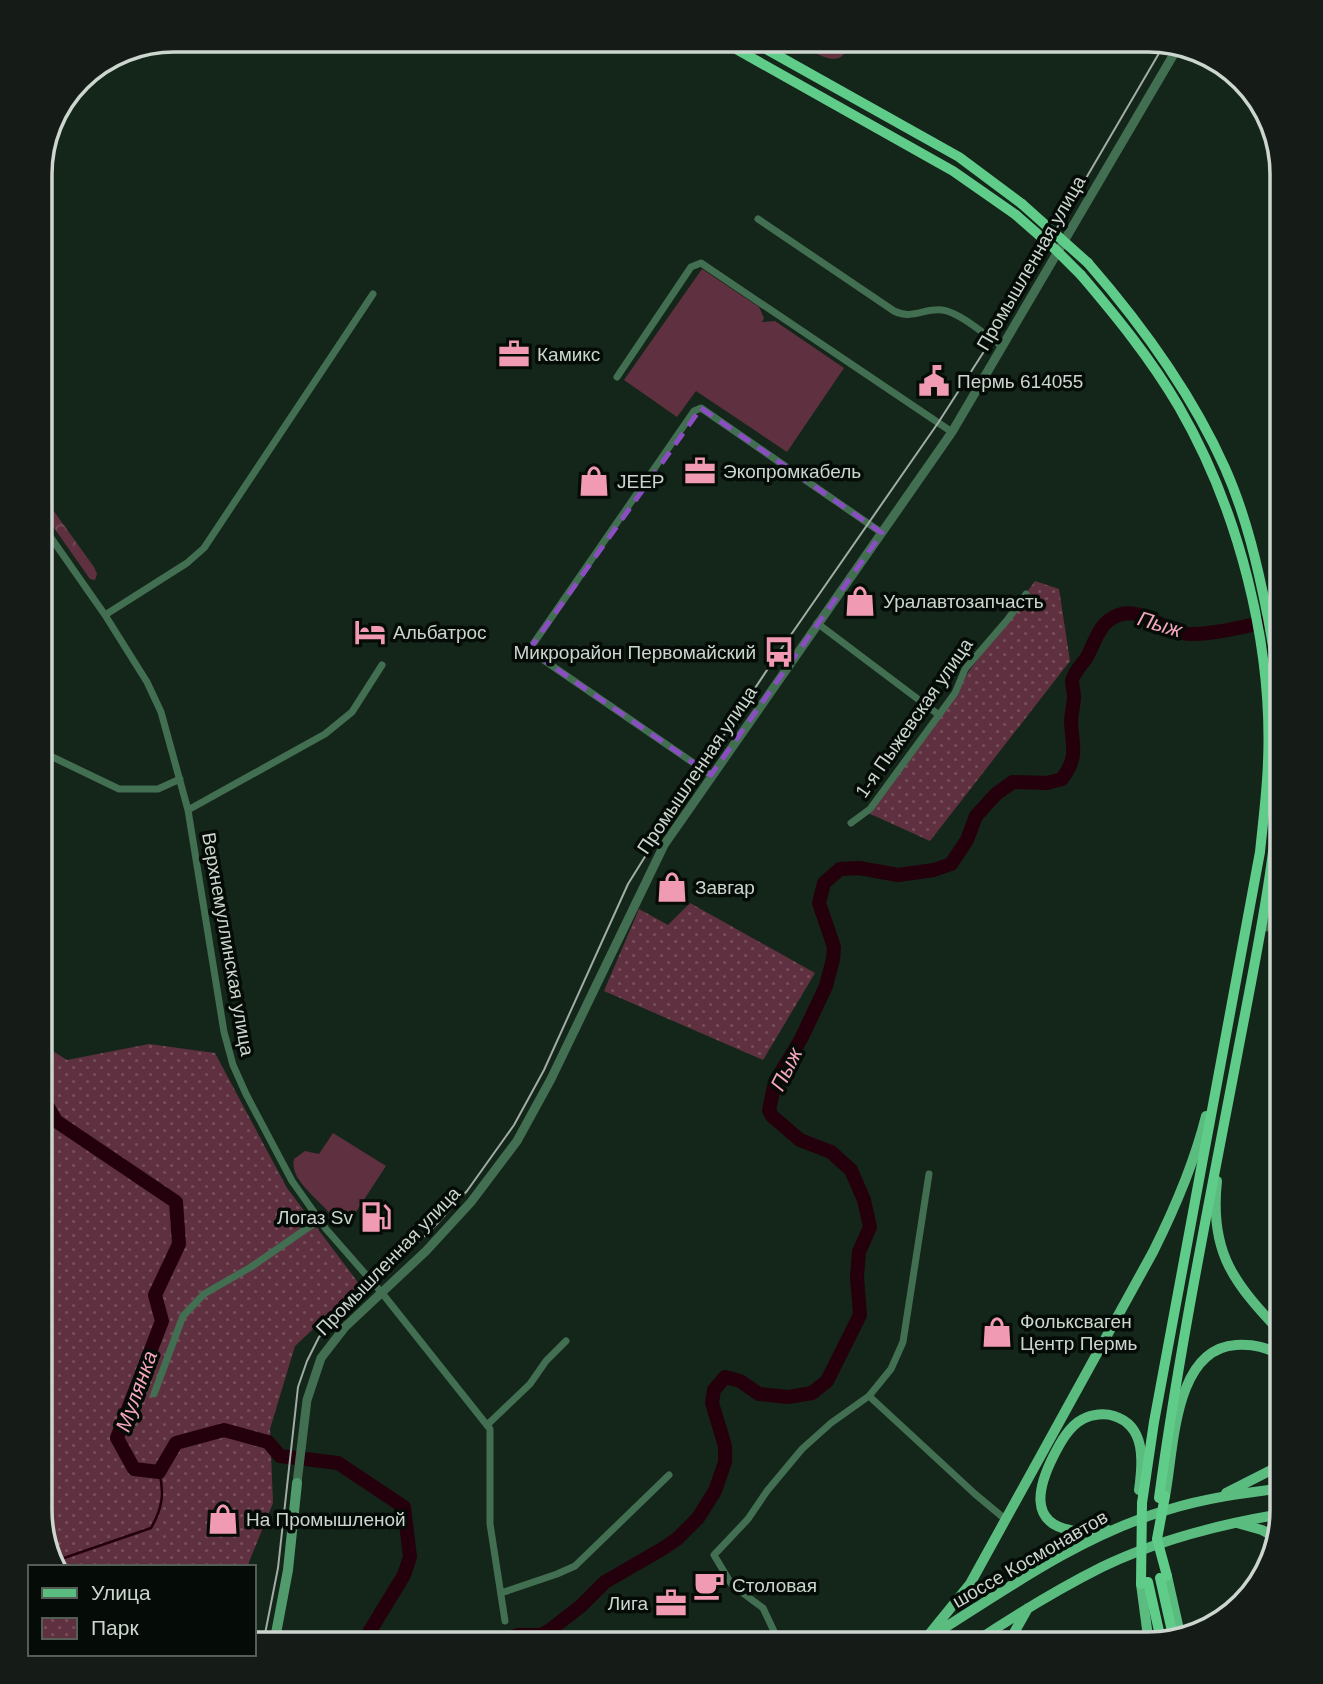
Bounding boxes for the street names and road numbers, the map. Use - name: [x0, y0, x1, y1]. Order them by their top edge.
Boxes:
- street label: Промышленная улица: [972, 172, 1090, 354]
- street label: 1-я Пыжевская улица: [851, 634, 977, 802]
- street label: Промышленная улица: [633, 682, 761, 858]
- street label: Верхнемуллинская улица: [198, 831, 258, 1058]
- street label: Промышленная улица: [312, 1182, 465, 1339]
- street label: шоссе Космонавтов: [949, 1506, 1111, 1612]

